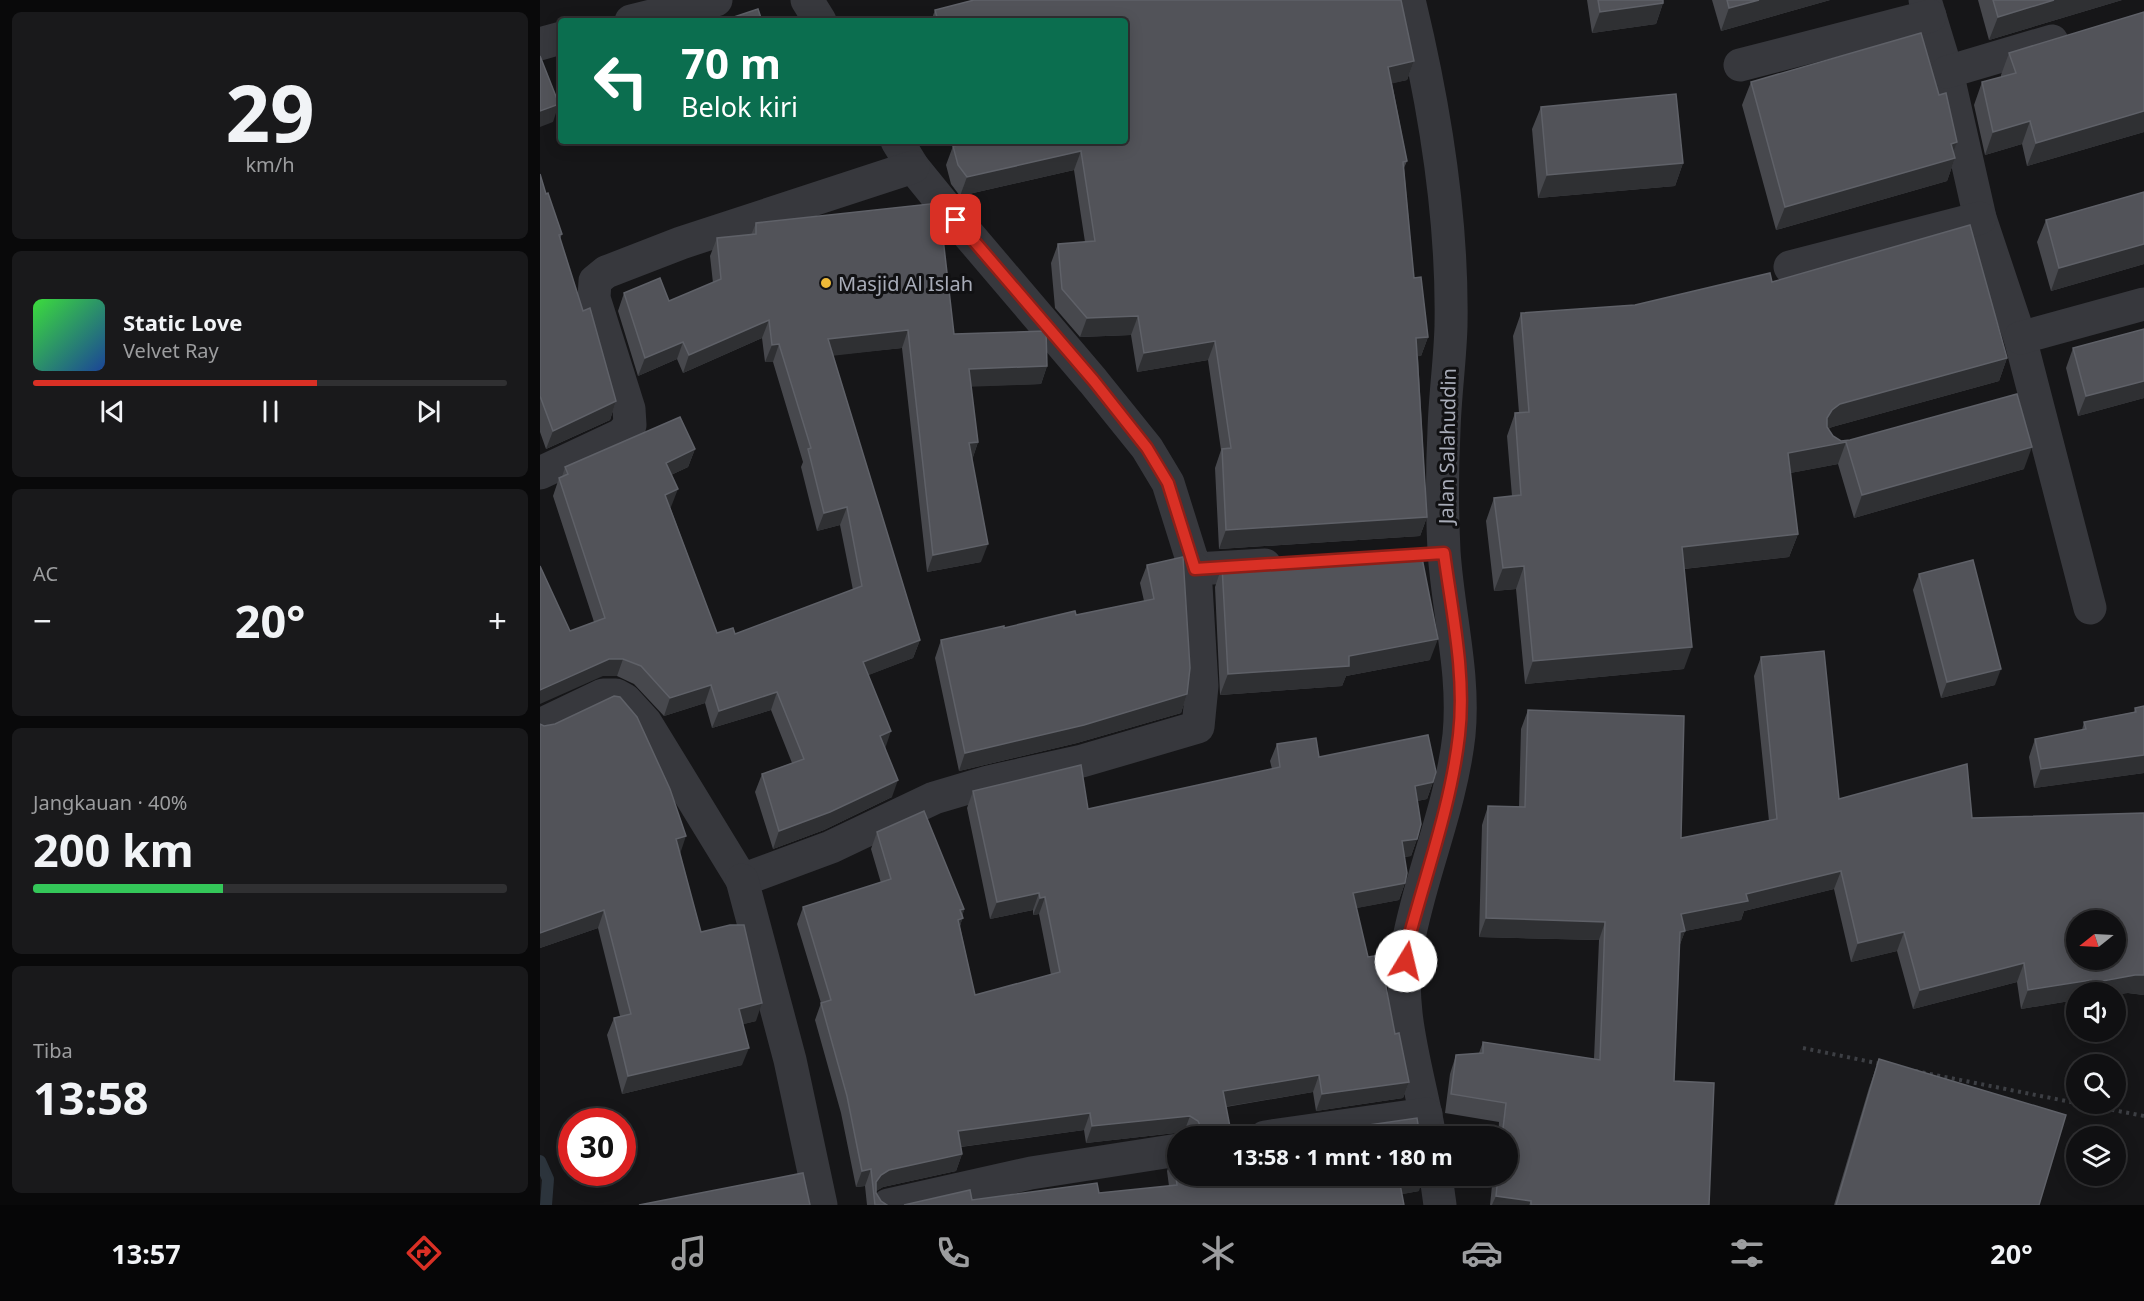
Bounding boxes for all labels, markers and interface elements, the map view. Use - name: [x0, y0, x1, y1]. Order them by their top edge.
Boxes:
- text: 70 m: [681, 34, 781, 91]
- icon: left: [582, 42, 660, 120]
- text: 29: [225, 59, 315, 165]
- text: Belok kiri: [681, 88, 798, 125]
- text: km/h: [245, 151, 295, 178]
- pin: [930, 194, 981, 245]
- icon: arrive: [939, 203, 972, 236]
- place label: Masjid Al Islah: [838, 270, 973, 297]
- marker: Masjid Al Islah: [819, 276, 833, 290]
- text: Static Love: [123, 307, 242, 337]
- text: Velvet Ray: [123, 337, 219, 364]
- street label: Jalan Salahuddin: [1432, 368, 1462, 526]
- icon: previous: [96, 395, 129, 428]
- icon: pause: [254, 395, 287, 428]
- icon: next: [412, 395, 445, 428]
- text: AC: [33, 560, 58, 587]
- text: 20°: [235, 590, 305, 651]
- text: −: [33, 598, 52, 643]
- text: +: [488, 598, 507, 643]
- text: Jangkauan · 40%: [33, 789, 187, 816]
- text: 200 km: [33, 819, 194, 880]
- north arrow: [2066, 910, 2126, 970]
- map controls: [2066, 910, 2126, 1186]
- position arrow: [1374, 929, 1438, 993]
- button: sound: [2066, 982, 2126, 1042]
- text: Tiba: [33, 1037, 73, 1064]
- button: search: [2066, 1054, 2126, 1114]
- text: 13:58: [33, 1067, 149, 1128]
- speed limit sign: 30: [558, 1108, 636, 1186]
- button: layers: [2066, 1126, 2126, 1186]
- text: 13:58 · 1 mnt · 180 m: [1232, 1141, 1453, 1171]
- icon: directions: [403, 1232, 445, 1274]
- icon: music: [668, 1232, 710, 1274]
- icon: phone: [932, 1232, 974, 1274]
- icon: climate: [1197, 1232, 1239, 1274]
- icon: car: [1461, 1232, 1503, 1274]
- icon: filters: [1726, 1232, 1768, 1274]
- text: 13:57: [111, 1235, 181, 1272]
- text: 20°: [1990, 1235, 2033, 1272]

